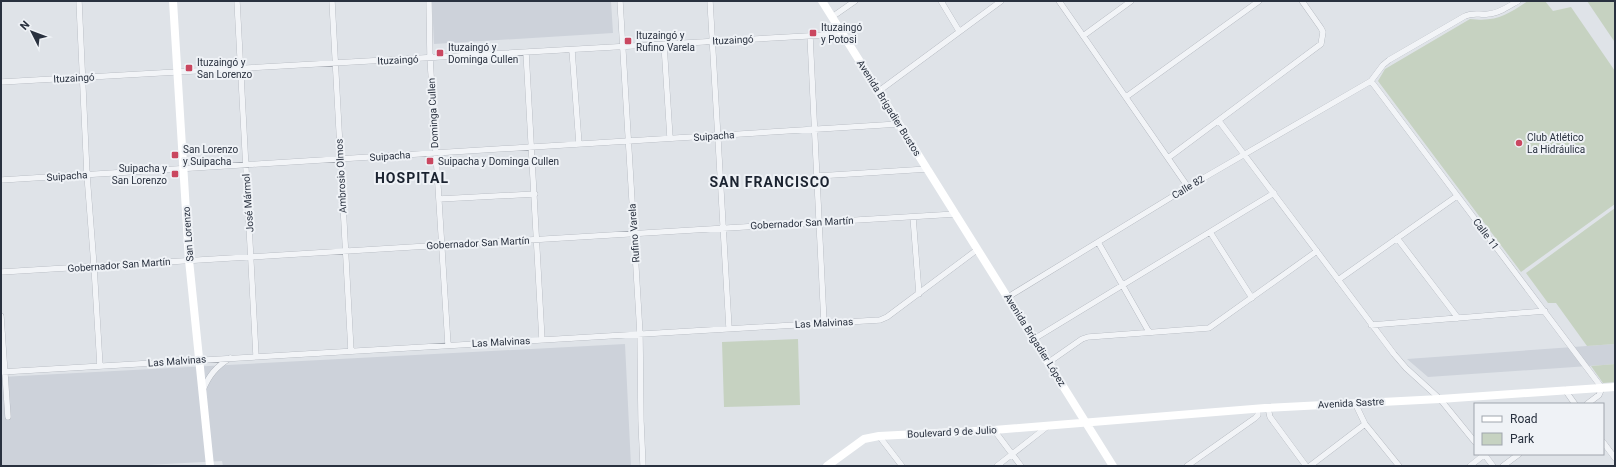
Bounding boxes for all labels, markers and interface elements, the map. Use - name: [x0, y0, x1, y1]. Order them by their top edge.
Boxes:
- north arrow: [12, 12, 52, 52]
- text: N: [18, 18, 33, 33]
- place label: Ituzaingó y Potosi: [821, 22, 862, 45]
- marker: Ituzaingó y Potosi: [808, 28, 818, 38]
- place label: Ituzaingó y Rufino Varela: [636, 30, 695, 53]
- street label: Ituzaingó: [712, 33, 754, 47]
- marker: Ituzaingó y Rufino Varela: [623, 36, 633, 46]
- place label: Ituzaingó y Dominga Cullen: [448, 42, 518, 65]
- marker: Ituzaingó y Dominga Cullen: [435, 48, 445, 58]
- street label: Ituzaingó: [377, 53, 419, 67]
- place label: Ituzaingó y San Lorenzo: [197, 57, 252, 80]
- street label: Avenida Brigadier Bustos: [855, 58, 923, 158]
- marker: Ituzaingó y San Lorenzo: [184, 63, 194, 73]
- street label: Ituzaingó: [53, 71, 95, 85]
- street label: Dominga Cullen: [426, 78, 440, 148]
- street label: Suipacha: [693, 129, 735, 143]
- place label: Club Atlético La Hidráulica: [1527, 132, 1585, 155]
- street label: Ambrosio Olmos: [334, 138, 348, 214]
- marker: Club Atlético La Hidráulica: [1514, 138, 1524, 148]
- place label: San Lorenzo y Suipacha: [183, 144, 238, 167]
- street label: Suipacha: [369, 149, 411, 163]
- marker: San Lorenzo y Suipacha: [170, 150, 180, 160]
- marker: Suipacha y Dominga Cullen: [425, 156, 435, 166]
- place label: Suipacha y Dominga Cullen: [438, 156, 559, 167]
- place label: Suipacha y San Lorenzo: [112, 163, 167, 186]
- street label: Suipacha: [46, 169, 88, 183]
- marker: Suipacha y San Lorenzo: [170, 169, 180, 179]
- district label: HOSPITAL: [375, 170, 449, 186]
- street label: José Mármol: [240, 173, 256, 233]
- street label: Calle 82: [1170, 173, 1207, 201]
- district label: SAN FRANCISCO: [709, 174, 831, 190]
- street label: Rufino Varela: [626, 203, 642, 263]
- street label: San Lorenzo: [181, 206, 195, 262]
- street label: Gobernador San Martín: [750, 215, 854, 231]
- street label: Calle 11: [1471, 216, 1501, 252]
- street label: Gobernador San Martín: [426, 235, 530, 251]
- street label: Gobernador San Martín: [67, 256, 171, 274]
- street label: Avenida Brigadier López: [1002, 292, 1068, 388]
- street label: Las Malvinas: [795, 316, 853, 330]
- street label: Las Malvinas: [472, 335, 530, 349]
- street label: Las Malvinas: [147, 353, 207, 369]
- street label: Avenida Sastre: [1318, 396, 1384, 410]
- legend: [1474, 403, 1604, 455]
- text: Road: [1510, 412, 1538, 426]
- street label: Boulevard 9 de Julio: [907, 424, 997, 440]
- text: Park: [1510, 432, 1535, 446]

